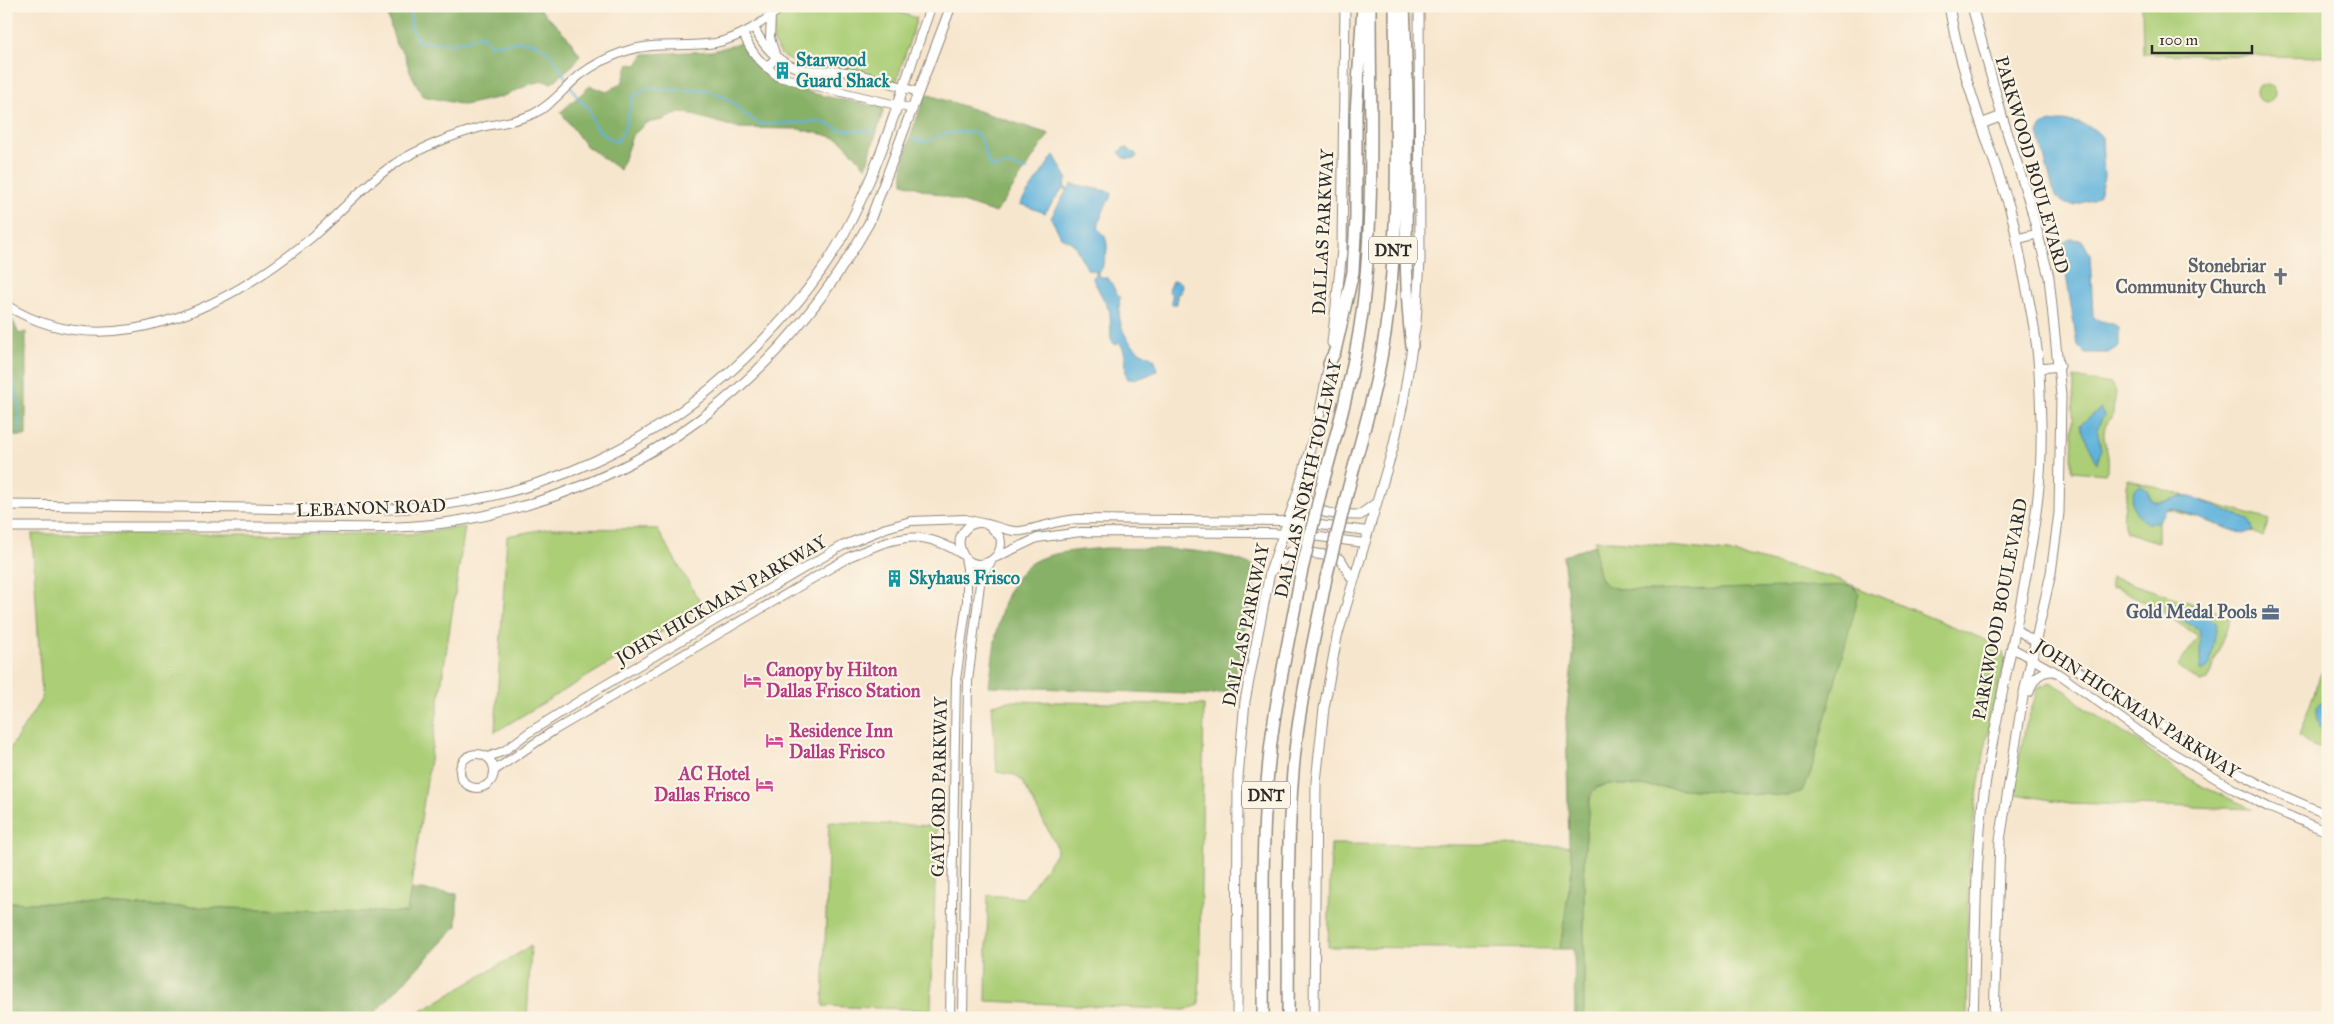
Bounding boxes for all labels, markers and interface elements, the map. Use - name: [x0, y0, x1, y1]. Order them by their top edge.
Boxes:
- scale bar: [2152, 22, 2252, 54]
- text: 100 m: [2159, 31, 2199, 49]
- place label: Starwood Guard Shack: [796, 49, 890, 92]
- street label: PARKWOOD BOULEVARD: [1990, 54, 2074, 276]
- building icon: Starwood Guard Shack: [772, 60, 792, 80]
- street label: DALLAS PARKWAY: [1308, 148, 1338, 315]
- road number: DNT: [1369, 236, 1417, 264]
- place label: Stonebriar Community Church: [2116, 255, 2267, 299]
- church icon: Stonebriar Community Church: [2270, 266, 2290, 286]
- street label: DALLAS NORTH TOLLWAY: [1270, 357, 1346, 600]
- street label: LEBANON ROAD: [296, 494, 446, 522]
- street label: PARKWOOD BOULEVARD: [1968, 496, 2032, 722]
- street label: JOHN HICKMAN PARKWAY: [610, 530, 831, 671]
- street label: DALLAS PARKWAY: [1218, 541, 1274, 708]
- place label: Skyhaus Frisco: [909, 567, 1020, 590]
- building icon: Skyhaus Frisco: [885, 568, 905, 588]
- place label: Gold Medal Pools: [2126, 601, 2257, 623]
- office icon: Gold Medal Pools: [2261, 602, 2281, 622]
- street label: JOHN HICKMAN PARKWAY: [2028, 633, 2244, 785]
- place label: Canopy by Hilton Dallas Frisco Station: [766, 659, 921, 702]
- hotel icon: Canopy by Hilton Dallas Frisco Station: [742, 670, 762, 690]
- street label: GAYLORD PARKWAY: [926, 696, 952, 877]
- place label: Residence Inn Dallas Frisco: [789, 720, 893, 763]
- hotel icon: Residence Inn Dallas Frisco: [765, 731, 785, 751]
- place label: AC Hotel Dallas Frisco: [654, 763, 751, 806]
- hotel icon: AC Hotel Dallas Frisco: [754, 774, 774, 794]
- road number: DNT: [1242, 782, 1290, 808]

